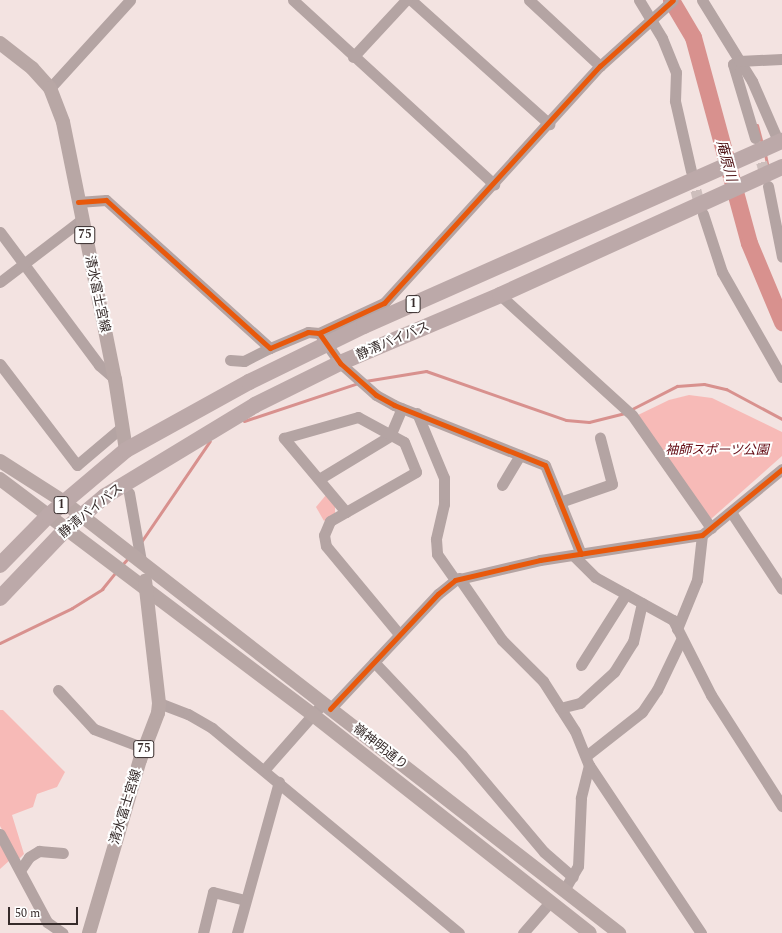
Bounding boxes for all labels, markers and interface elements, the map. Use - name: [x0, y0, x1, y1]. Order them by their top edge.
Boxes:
- water label: 庵原川: [712, 139, 740, 183]
- road number: 75: [74, 225, 96, 245]
- street label: 清水富士宮線: [81, 254, 113, 334]
- road number: 1: [405, 294, 421, 314]
- street label: 静清バイパス: [354, 319, 432, 363]
- park label: 袖師スポーツ公園: [665, 442, 769, 458]
- street label: 静清バイパス: [56, 480, 126, 542]
- road number: 1: [53, 495, 69, 515]
- street label: 嶺神明通り: [350, 721, 410, 773]
- road number: 75: [133, 739, 155, 759]
- street label: 清水富士宮線: [107, 767, 145, 847]
- scale bar: [10, 899, 80, 925]
- text: 50 m: [15, 904, 40, 923]

